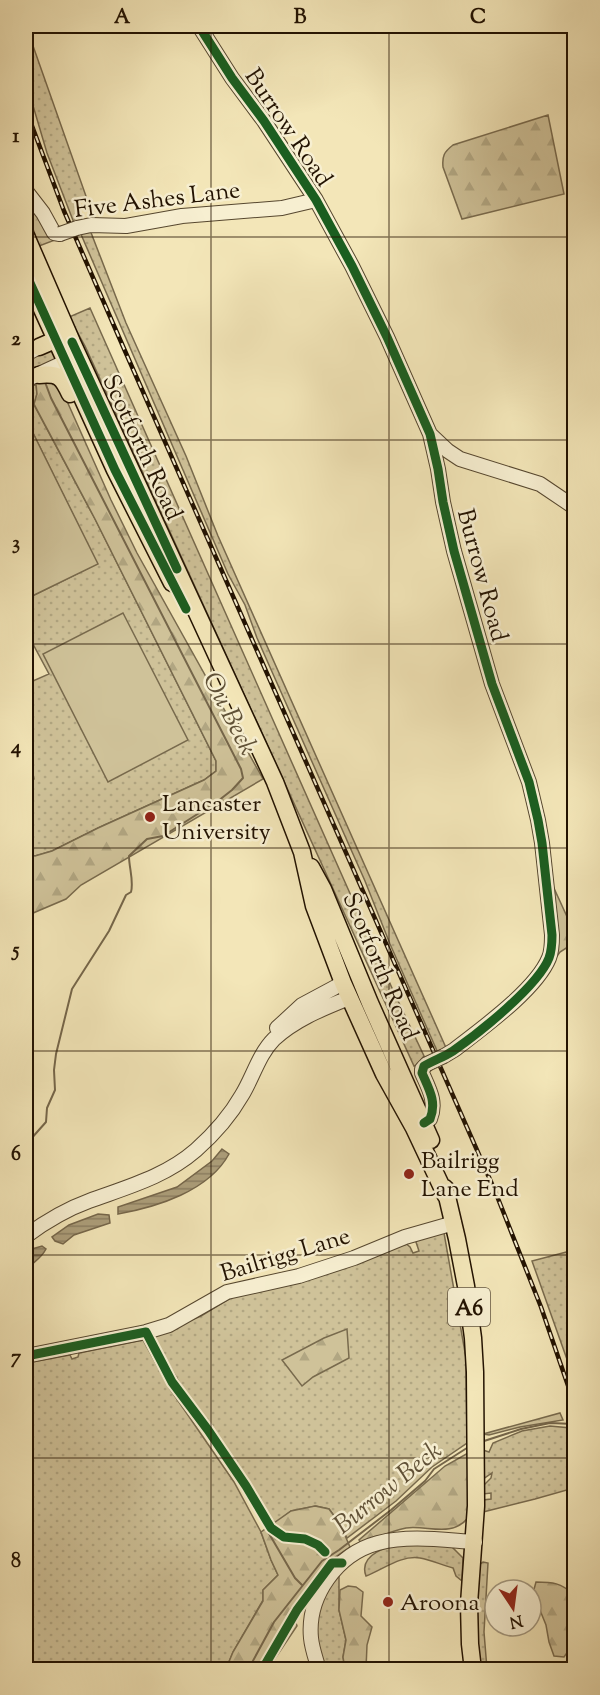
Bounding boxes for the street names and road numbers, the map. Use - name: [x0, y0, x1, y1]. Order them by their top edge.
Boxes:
- street label: Burrow Road: [235, 62, 340, 195]
- street label: Five Ashes Lane: [72, 174, 242, 228]
- street label: Scotforth Road: [92, 369, 190, 527]
- street label: Burrow Road: [447, 505, 515, 646]
- street label: Scotforth Road: [333, 888, 426, 1046]
- street label: Bailrigg Lane: [216, 1220, 355, 1292]
- road number: A6: [448, 1288, 490, 1326]

